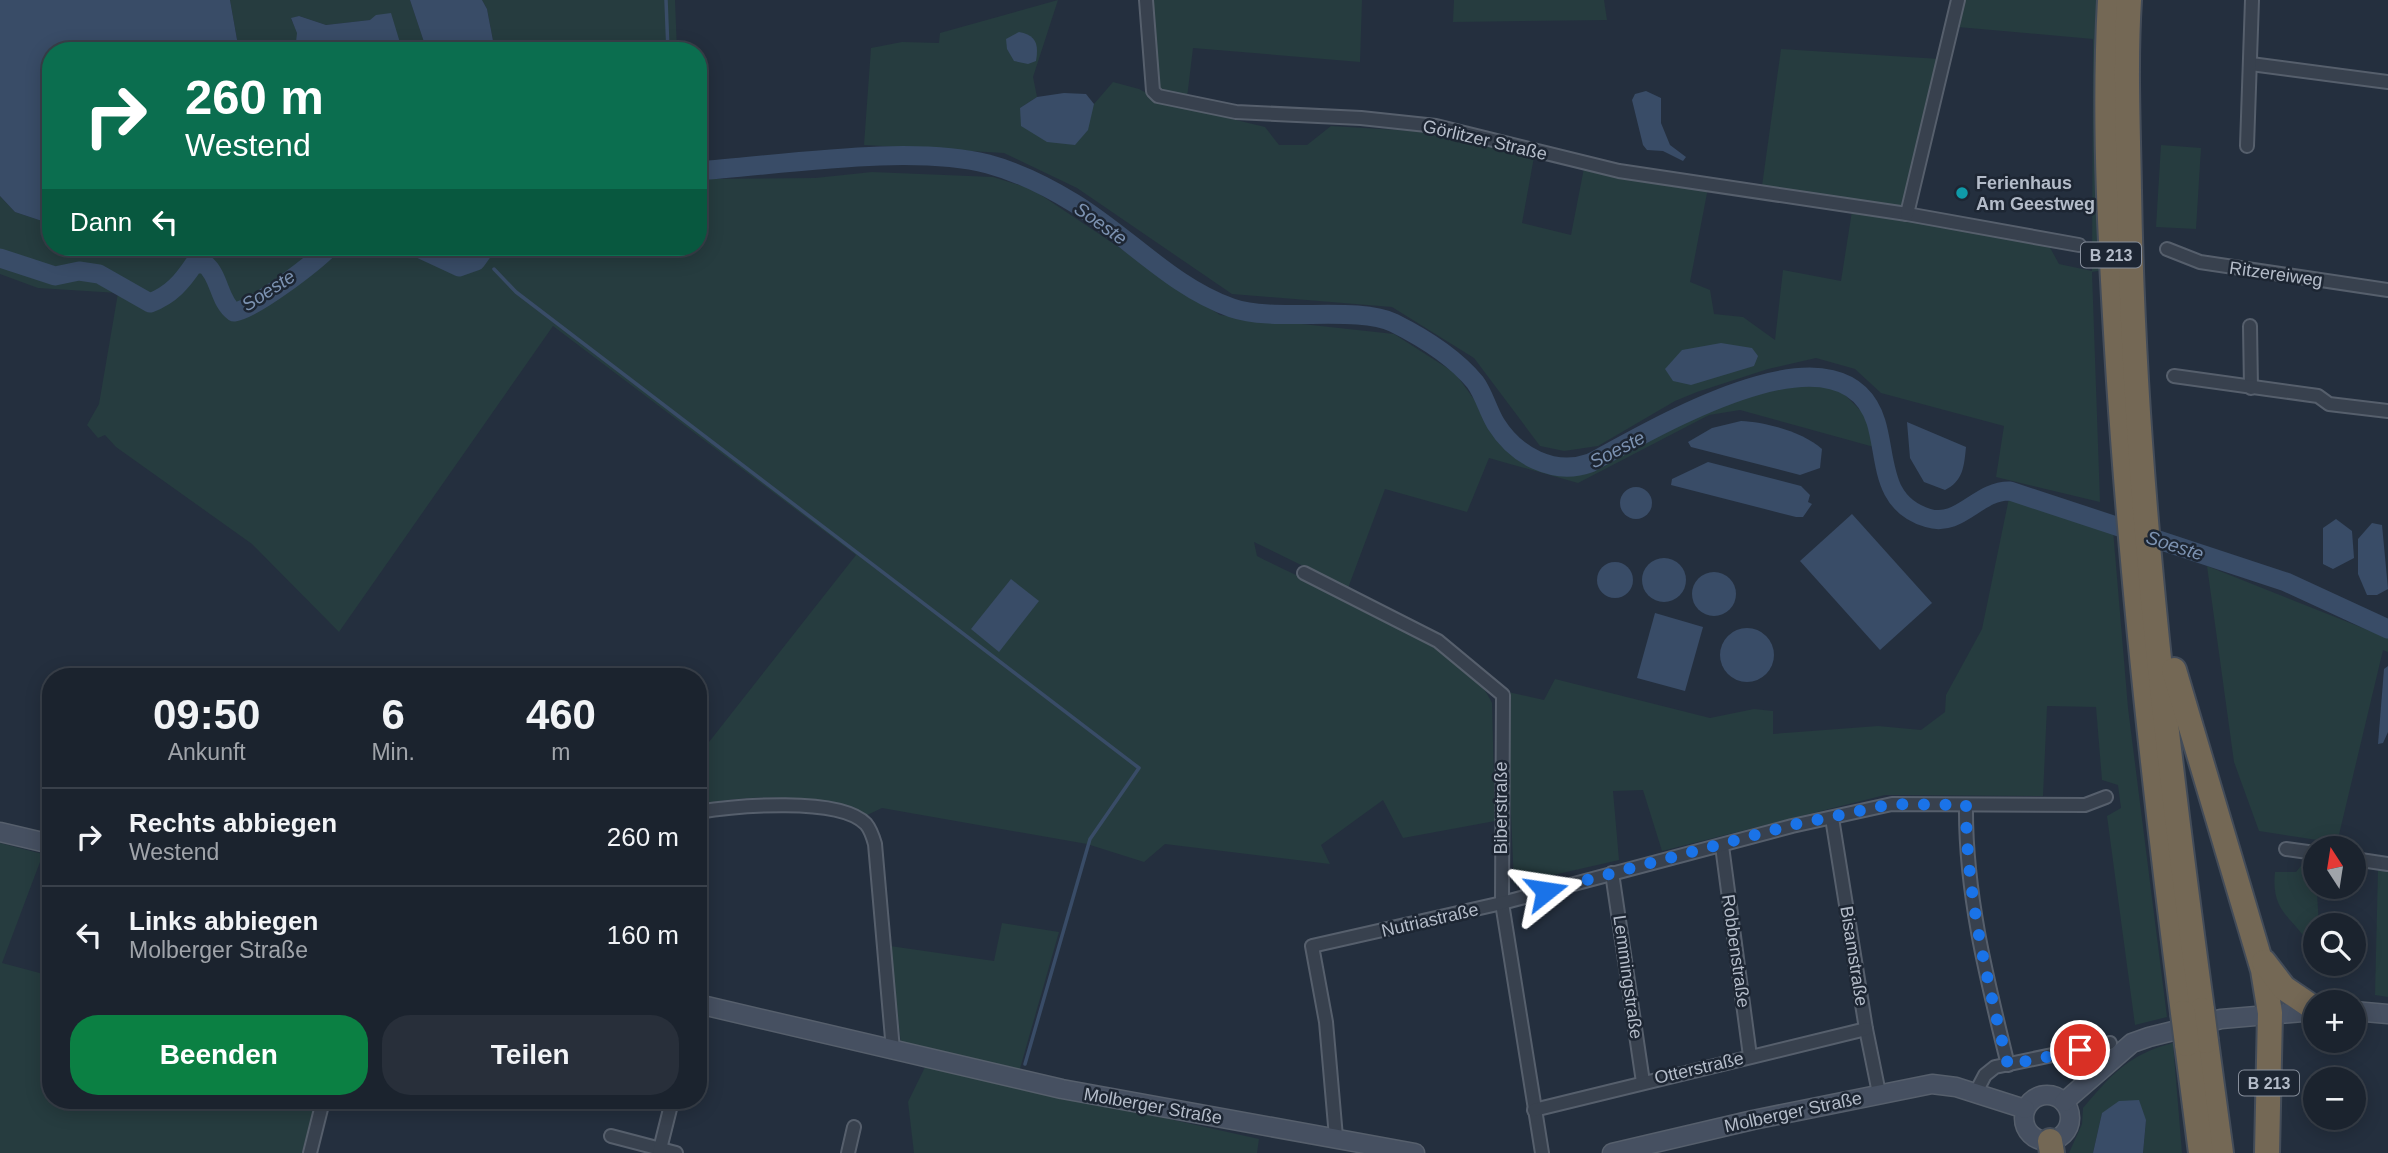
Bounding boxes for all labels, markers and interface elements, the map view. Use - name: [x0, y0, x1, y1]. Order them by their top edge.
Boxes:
- icon: right: [70, 70, 161, 161]
- text: 260 m: [185, 70, 324, 124]
- street label: Görlitzer Straße: [1421, 116, 1549, 164]
- text: Westend: [185, 127, 311, 163]
- place label: Ferienhaus Am Geestweg: [1976, 173, 2095, 214]
- marker: Ferienhaus Am Geestweg: [1954, 185, 1970, 201]
- water label: Soeste: [1070, 198, 1131, 249]
- icon: left: [146, 203, 184, 241]
- text: Dann: [70, 207, 132, 237]
- road number: B 213: [2081, 243, 2141, 268]
- street label: Ritzereiweg: [2228, 258, 2324, 290]
- water label: Soeste: [238, 266, 299, 315]
- water label: Soeste: [1586, 427, 1648, 472]
- water label: Soeste: [2143, 526, 2206, 565]
- text: 09:50: [153, 691, 260, 738]
- text: 6: [381, 691, 405, 738]
- text: 460: [526, 691, 596, 738]
- text: Ankunft: [168, 739, 246, 765]
- text: Min.: [371, 739, 415, 765]
- text: m: [551, 739, 571, 765]
- street label: Biberstraße: [1491, 761, 1511, 855]
- text: Rechts abbiegen: [129, 808, 337, 838]
- icon: right: [70, 818, 108, 856]
- text: 260 m: [607, 822, 679, 852]
- north arrow: [2303, 836, 2366, 900]
- map controls: [2303, 836, 2366, 1130]
- text: Westend: [129, 839, 219, 865]
- position arrow: [1509, 854, 1583, 928]
- street label: Robbenstraße: [1718, 893, 1754, 1009]
- street label: Nutriastraße: [1380, 899, 1480, 941]
- street label: Bisamstraße: [1836, 905, 1872, 1007]
- text: Links abbiegen: [129, 906, 318, 936]
- button: search: [2303, 913, 2366, 976]
- street label: Lemmingstraße: [1609, 914, 1647, 1040]
- icon: left: [70, 916, 108, 954]
- text: 160 m: [607, 920, 679, 950]
- text: Molberger Straße: [129, 937, 308, 963]
- button: +: [2303, 990, 2366, 1053]
- button: Beenden: [70, 1015, 368, 1095]
- button: Teilen: [382, 1015, 679, 1095]
- pin: [2050, 1020, 2110, 1080]
- icon: arrive: [2061, 1031, 2099, 1069]
- street label: Otterstraße: [1652, 1048, 1746, 1088]
- button: −: [2303, 1067, 2366, 1130]
- road number: B 213: [2239, 1070, 2299, 1096]
- street label: Molberger Straße: [1082, 1084, 1224, 1128]
- street label: Molberger Straße: [1722, 1088, 1864, 1136]

